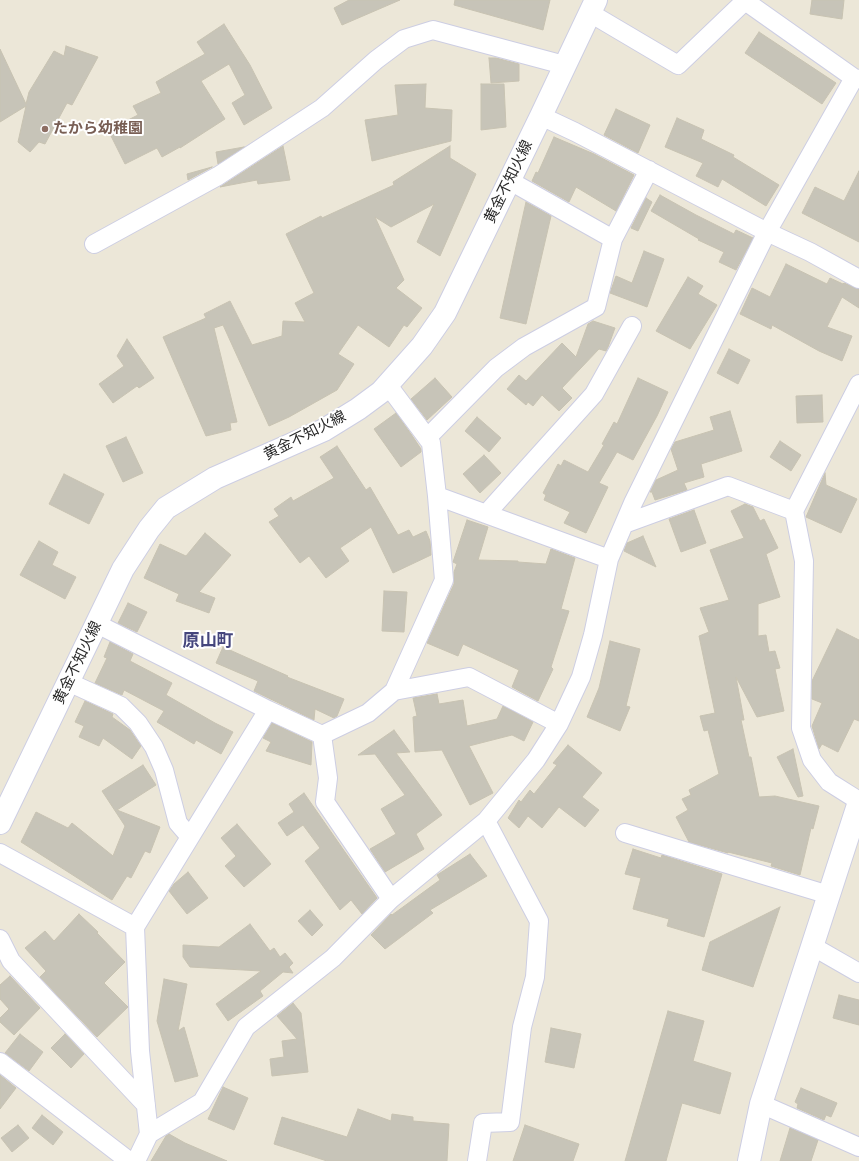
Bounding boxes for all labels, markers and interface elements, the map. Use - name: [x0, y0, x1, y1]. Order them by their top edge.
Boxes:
- place label: たから幼稚園: [53, 120, 143, 138]
- marker: たから幼稚園: [40, 124, 50, 134]
- street label: 黄金不知火線: [481, 138, 537, 226]
- street label: 黄金不知火線: [261, 408, 349, 464]
- street label: 黄金不知火線: [50, 619, 106, 707]
- district label: 原山町: [183, 631, 233, 651]

